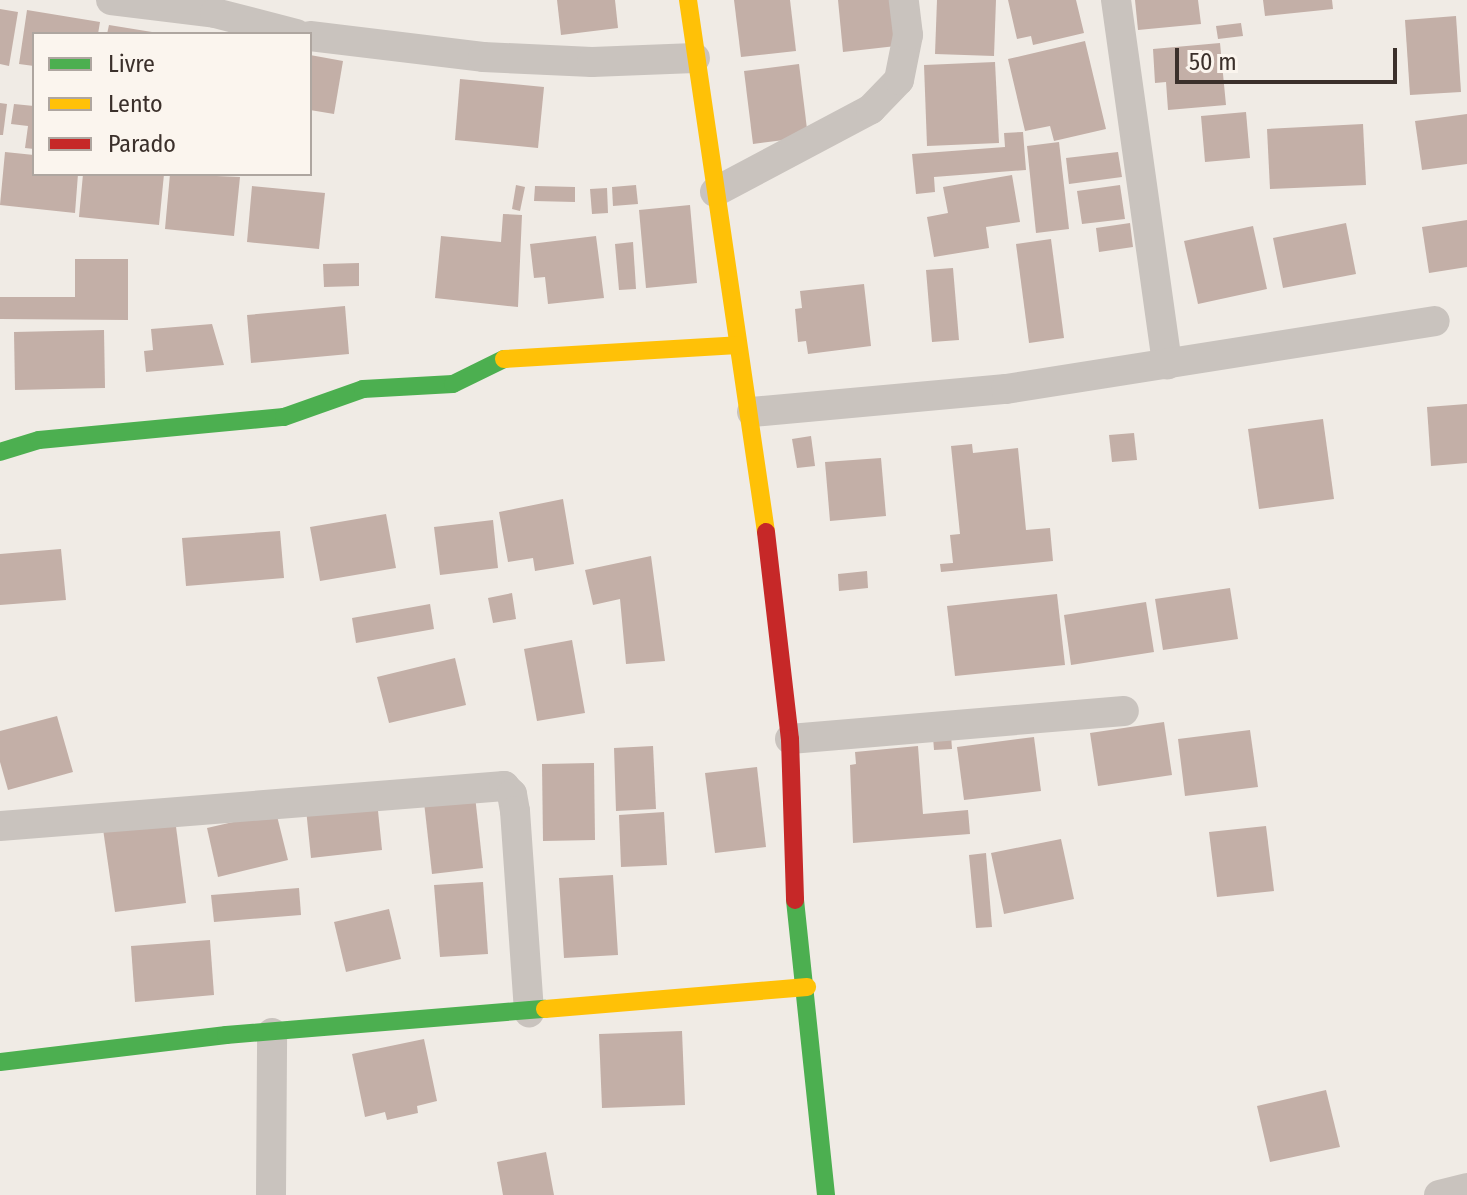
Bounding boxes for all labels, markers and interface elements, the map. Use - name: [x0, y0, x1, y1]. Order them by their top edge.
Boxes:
- legend: [32, 32, 312, 176]
- scale bar: [1179, 32, 1401, 82]
- text: 50 m: [1189, 48, 1237, 76]
- text: Livre: [108, 50, 155, 78]
- text: Lento: [108, 90, 163, 118]
- text: Parado: [108, 130, 176, 158]

